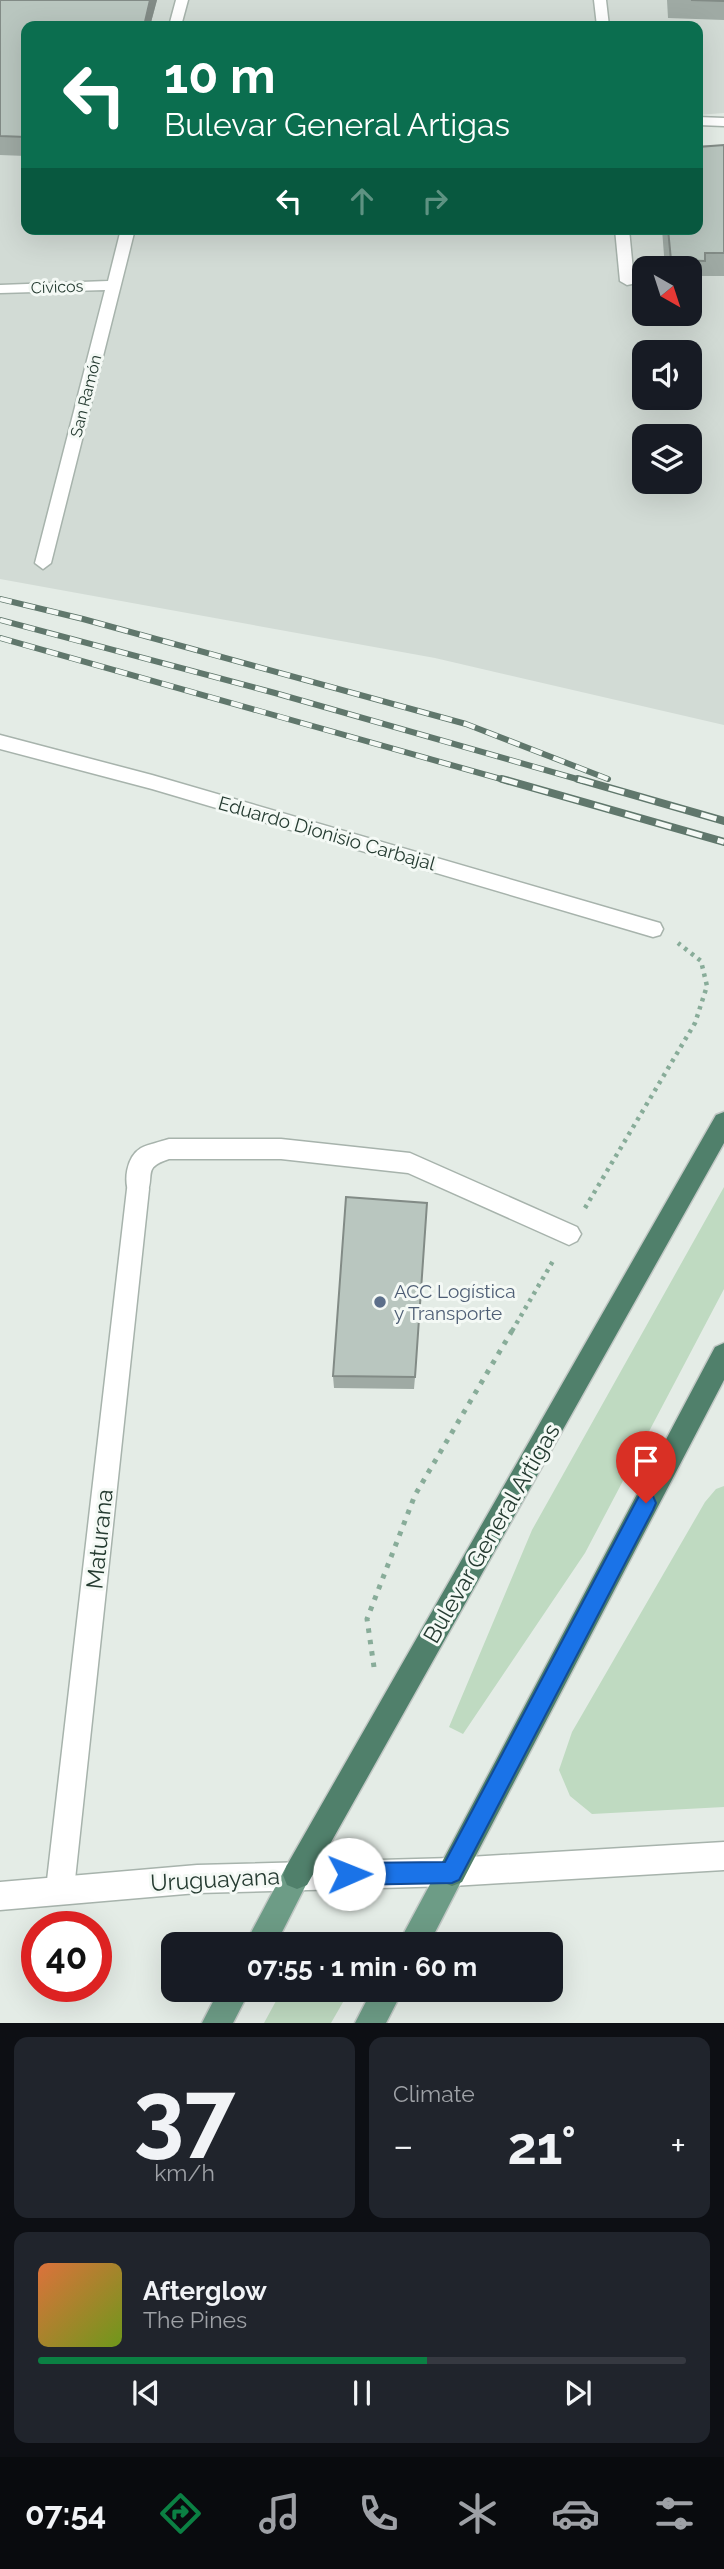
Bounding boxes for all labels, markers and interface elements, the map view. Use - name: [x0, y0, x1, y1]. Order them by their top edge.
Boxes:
- text: 10 m: [164, 47, 276, 104]
- icon: left: [49, 49, 140, 140]
- text: Bulevar General Artigas: [164, 106, 510, 143]
- icon: left: [270, 182, 308, 220]
- icon: ahead: [343, 182, 381, 220]
- icon: right: [416, 182, 454, 220]
- north arrow: [632, 256, 702, 326]
- map controls: [632, 256, 702, 494]
- street label: Cívicos: [30, 277, 84, 297]
- button: sound: [632, 340, 702, 410]
- street label: San Ramón: [67, 353, 105, 439]
- button: layers: [632, 424, 702, 494]
- street label: Eduardo Dionisio Carbajal: [216, 791, 439, 875]
- place label: ACC Logística y Transporte: [394, 1280, 516, 1324]
- marker: ACC Logística y Transporte: [372, 1294, 388, 1310]
- street label: Bulevar General Artigas: [417, 1419, 565, 1647]
- pin: [616, 1431, 676, 1503]
- icon: arrive: [627, 1442, 665, 1480]
- street label: Maturana: [80, 1488, 118, 1590]
- position arrow: [312, 1837, 386, 1911]
- street label: Uruguayana: [150, 1862, 280, 1896]
- speed limit sign: 40: [21, 1911, 112, 2002]
- text: 07:55 · 1 min · 60 m: [247, 1952, 477, 1982]
- text: 37: [134, 2060, 235, 2167]
- text: Climate: [393, 2080, 475, 2107]
- text: 21°: [508, 2115, 576, 2176]
- text: −: [393, 2123, 413, 2168]
- text: +: [670, 2123, 686, 2168]
- text: km/h: [154, 2159, 215, 2186]
- text: Afterglow: [143, 2276, 267, 2306]
- text: The Pines: [143, 2306, 247, 2333]
- icon: previous: [127, 2374, 165, 2412]
- icon: pause: [343, 2374, 381, 2412]
- icon: next: [559, 2374, 597, 2412]
- icon: directions: [156, 2489, 205, 2538]
- icon: music: [255, 2489, 304, 2538]
- icon: phone: [354, 2489, 403, 2538]
- icon: climate: [453, 2489, 502, 2538]
- icon: car: [551, 2489, 600, 2538]
- icon: filters: [650, 2489, 699, 2538]
- text: 07:54: [25, 2495, 106, 2532]

